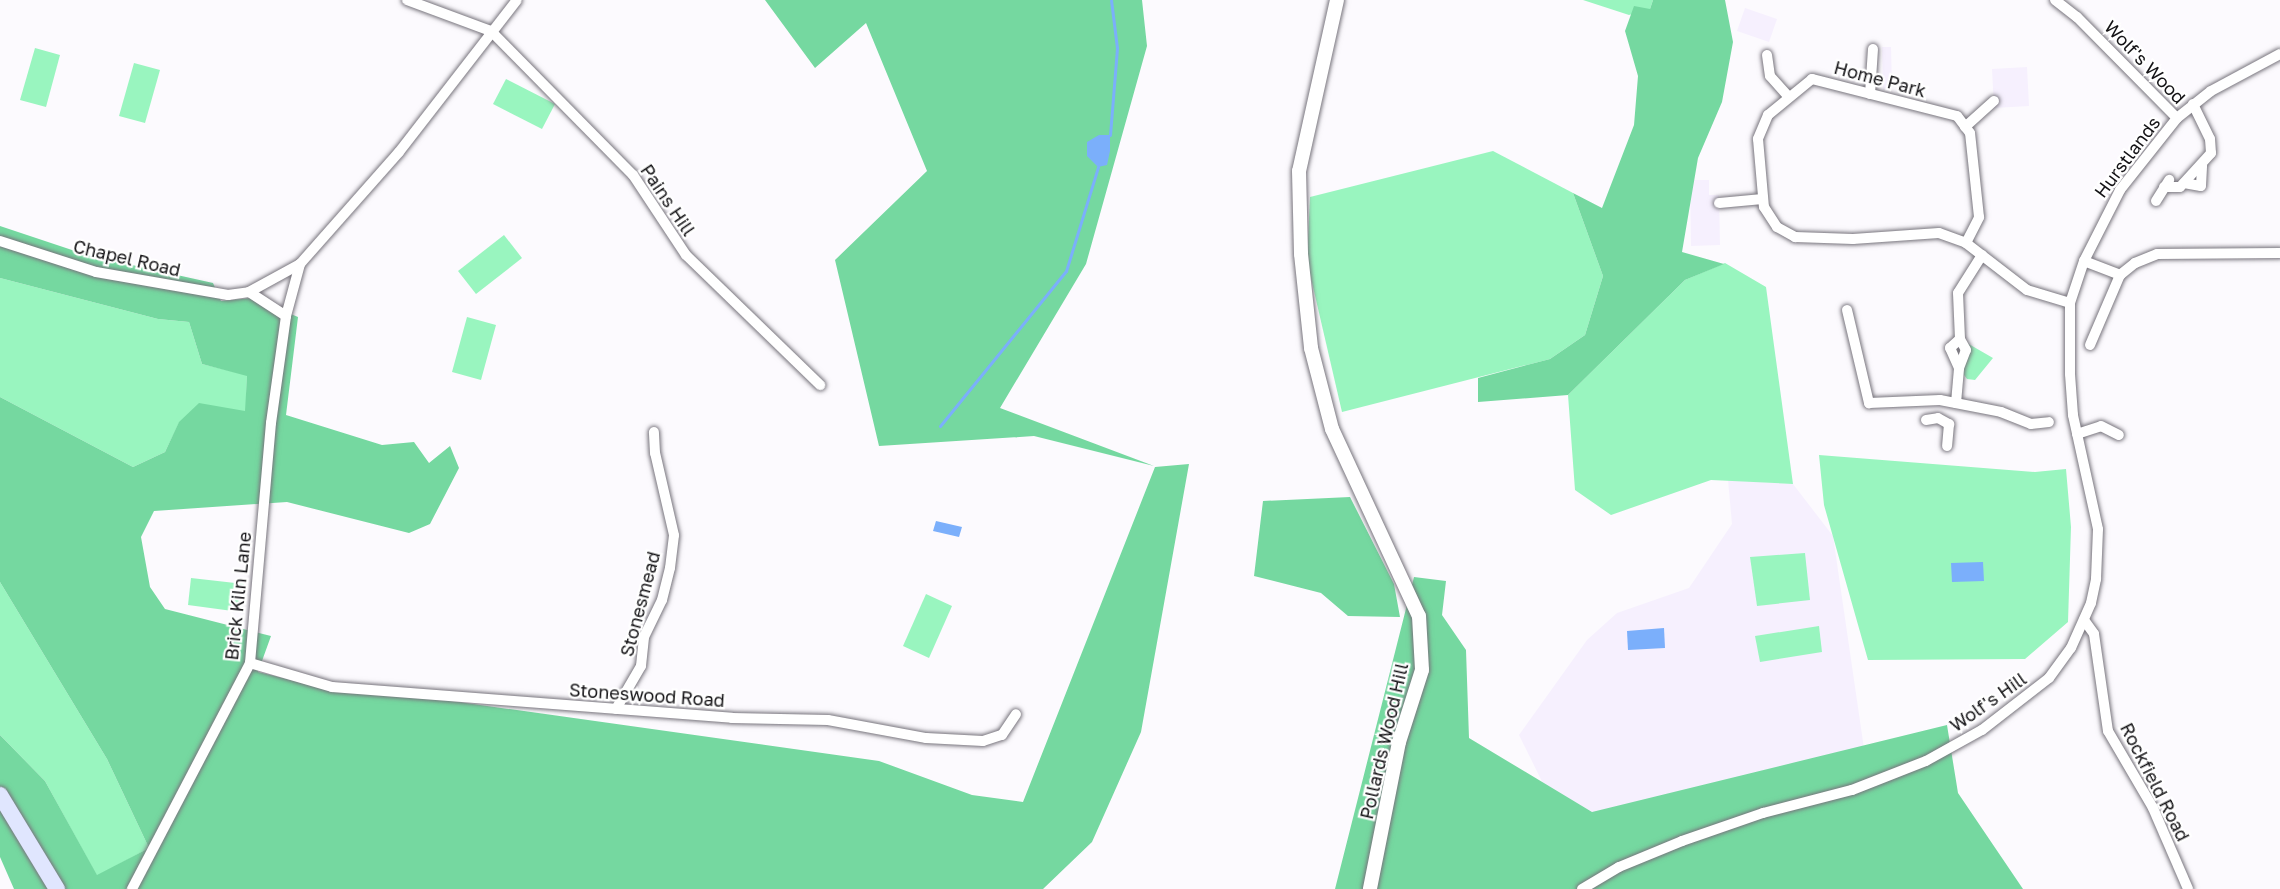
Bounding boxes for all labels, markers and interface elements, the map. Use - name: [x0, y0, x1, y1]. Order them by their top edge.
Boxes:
- street label: Wolf's Wood: [2100, 16, 2190, 108]
- street label: Home Park: [1832, 56, 1928, 102]
- street label: Hurstlands: [2090, 112, 2164, 202]
- street label: Pains Hill: [636, 160, 700, 240]
- street label: Chapel Road: [71, 235, 183, 281]
- street label: Brick Kiln Lane: [221, 531, 255, 661]
- street label: Stonesmead: [616, 549, 664, 659]
- street label: Pollards Wood Hill: [1356, 661, 1412, 821]
- street label: Wolf's Hill: [1946, 668, 2030, 736]
- street label: Stoneswood Road: [568, 679, 726, 711]
- street label: Rockfield Road: [2116, 719, 2194, 845]

